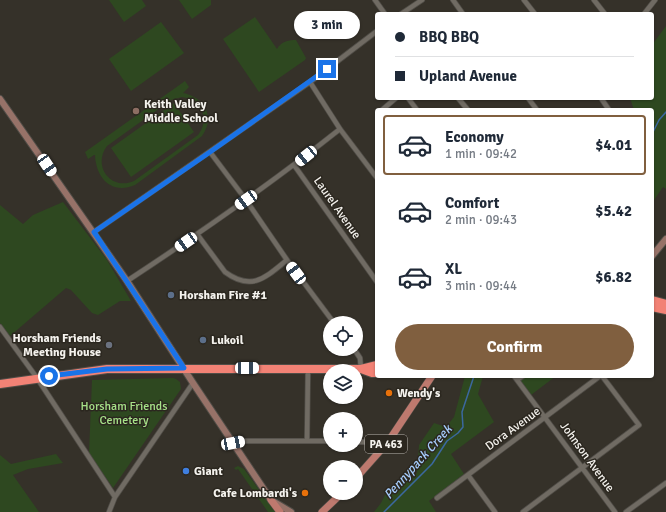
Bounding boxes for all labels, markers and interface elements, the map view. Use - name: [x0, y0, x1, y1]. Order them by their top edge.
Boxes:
- callout: 3 min: [294, 11, 360, 39]
- text: 3 min: [311, 17, 343, 33]
- text: BBQ BBQ: [419, 28, 479, 46]
- route end: [318, 60, 336, 78]
- text: Upland Avenue: [419, 67, 517, 85]
- place label: Keith Valley Middle School: [144, 97, 218, 126]
- marker: Keith Valley Middle School: [131, 106, 141, 116]
- icon: car: [397, 127, 433, 163]
- text: Economy: [445, 128, 504, 146]
- text: $4.01: [595, 136, 632, 154]
- car: [293, 144, 319, 168]
- text: 1 min · 09:42: [445, 146, 517, 162]
- car: [35, 152, 59, 178]
- street label: Laurel Avenue: [310, 174, 364, 242]
- car: [233, 188, 259, 212]
- icon: car: [397, 193, 433, 229]
- text: Comfort: [445, 194, 499, 212]
- text: $5.42: [595, 202, 632, 220]
- text: 2 min · 09:43: [445, 212, 517, 228]
- car: [173, 230, 199, 254]
- icon: car: [397, 259, 433, 295]
- car: [284, 260, 308, 286]
- text: XL: [445, 260, 462, 278]
- text: $6.82: [595, 268, 632, 286]
- text: 3 min · 09:44: [445, 278, 517, 294]
- place label: Horsham Fire #1: [179, 288, 267, 303]
- marker: Horsham Fire #1: [166, 290, 176, 300]
- map controls: [323, 316, 363, 500]
- button: locate: [323, 316, 363, 356]
- button: Confirm: [395, 324, 634, 370]
- place label: Horsham Friends Meeting House: [12, 331, 102, 360]
- place label: Lukoil: [211, 333, 244, 348]
- marker: Lukoil: [198, 335, 208, 345]
- marker: Horsham Friends Meeting House: [104, 340, 114, 350]
- car: [235, 362, 259, 374]
- button: layers: [323, 364, 363, 404]
- route start: [40, 367, 58, 385]
- place label: Wendy's: [397, 386, 441, 401]
- marker: Wendy's: [384, 388, 394, 398]
- park label: Horsham Friends Cemetery: [81, 399, 167, 428]
- street label: Dora Avenue: [482, 404, 544, 454]
- button: +: [323, 412, 363, 452]
- street label: Johnson Avenue: [557, 419, 617, 495]
- water label: Pennypack Creek: [380, 420, 457, 502]
- car: [220, 435, 246, 451]
- road number: PA 463: [365, 435, 407, 453]
- button: −: [323, 460, 363, 500]
- place label: Giant: [194, 464, 223, 479]
- marker: Giant: [181, 466, 191, 476]
- place label: Cafe Lombardi's: [213, 486, 298, 501]
- marker: Cafe Lombardi's: [300, 488, 310, 498]

